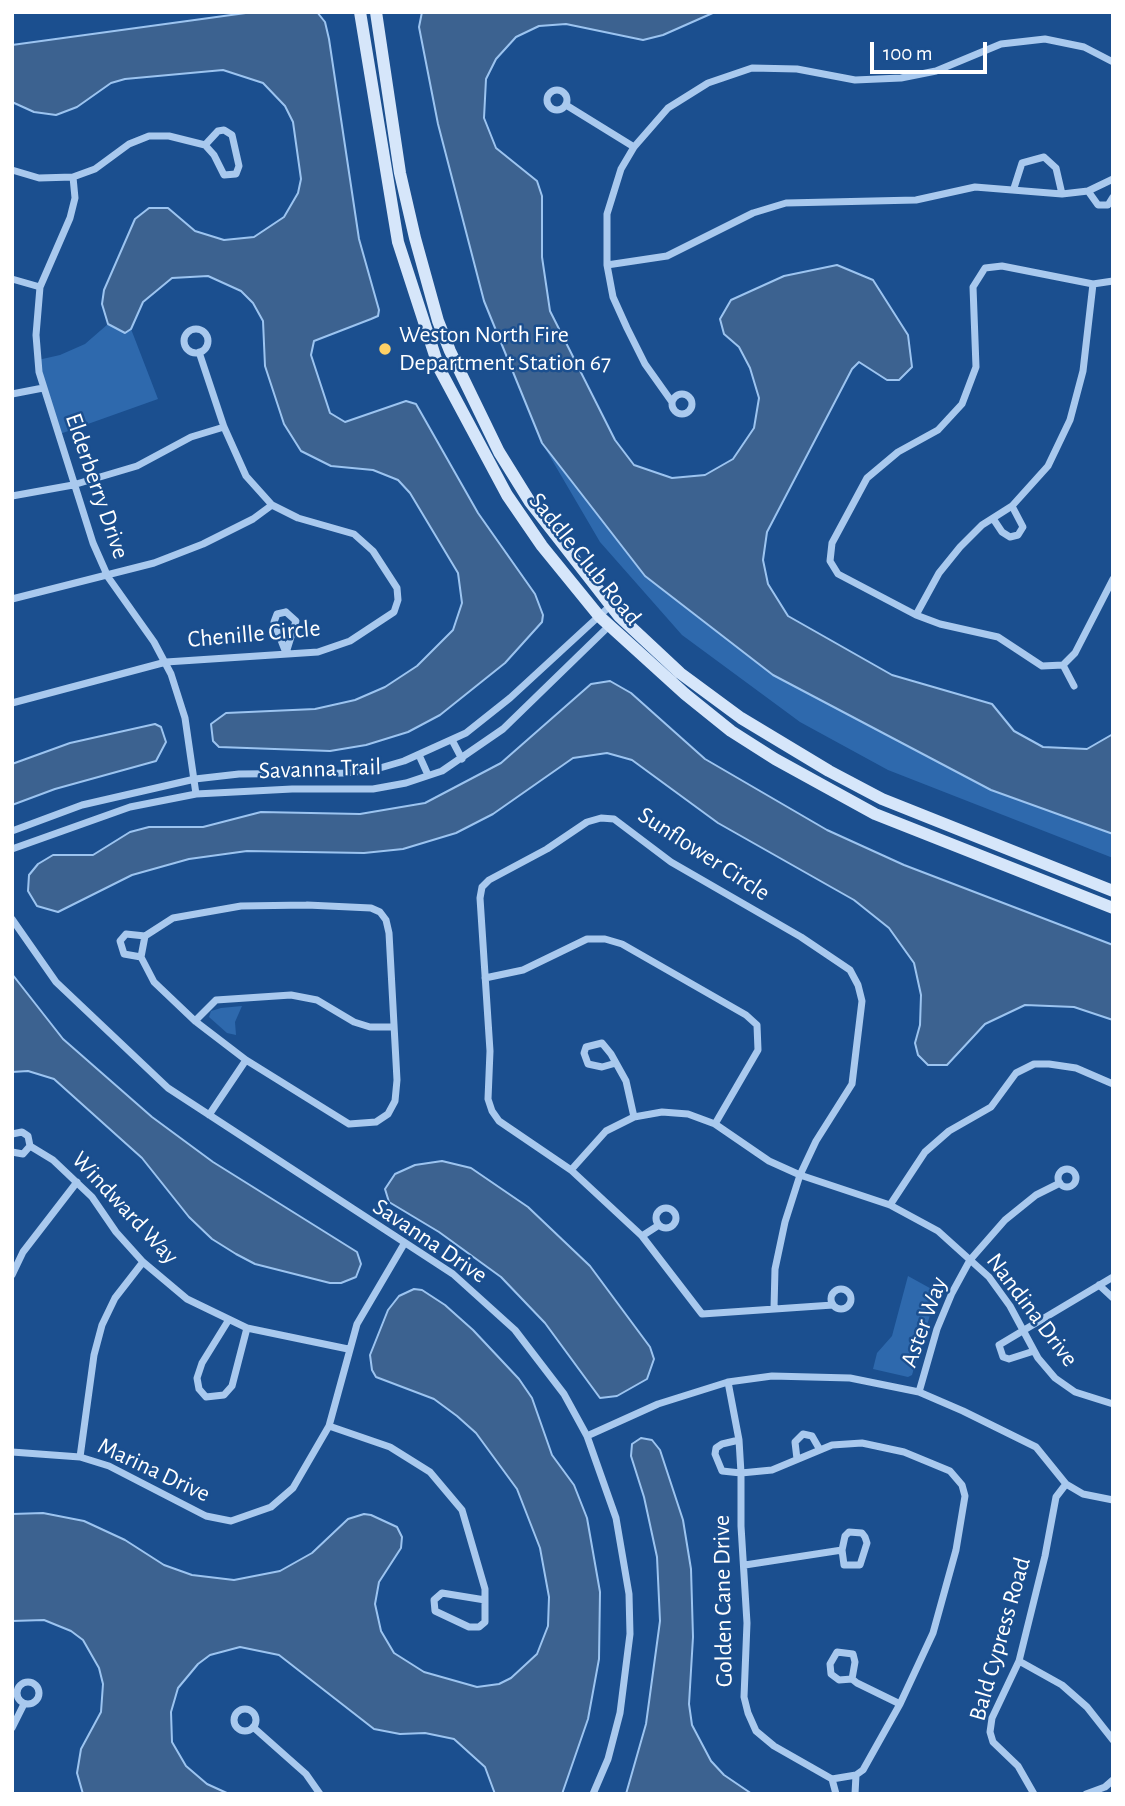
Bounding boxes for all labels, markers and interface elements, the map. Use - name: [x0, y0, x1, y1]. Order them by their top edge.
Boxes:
- scale bar: [873, 28, 990, 72]
- text: 100 m: [883, 43, 933, 64]
- place label: Weston North Fire Department Station 67: [399, 321, 611, 377]
- marker: Weston North Fire Department Station 67: [377, 341, 393, 357]
- street label: Elderberry Drive: [59, 409, 135, 563]
- street label: Saddle Club Road: [523, 487, 647, 631]
- street label: Chenille Circle: [186, 614, 322, 654]
- street label: Savanna Trail: [258, 752, 382, 786]
- street label: Sunflower Circle: [633, 801, 775, 907]
- street label: Windward Way: [65, 1146, 185, 1270]
- street label: Savanna Drive: [367, 1192, 493, 1290]
- street label: Nandina Drive: [980, 1248, 1084, 1372]
- street label: Aster Way: [894, 1273, 954, 1371]
- street label: Marina Drive: [93, 1431, 215, 1509]
- street label: Golden Cane Drive: [707, 1515, 739, 1687]
- street label: Bald Cypress Road: [963, 1554, 1037, 1724]

